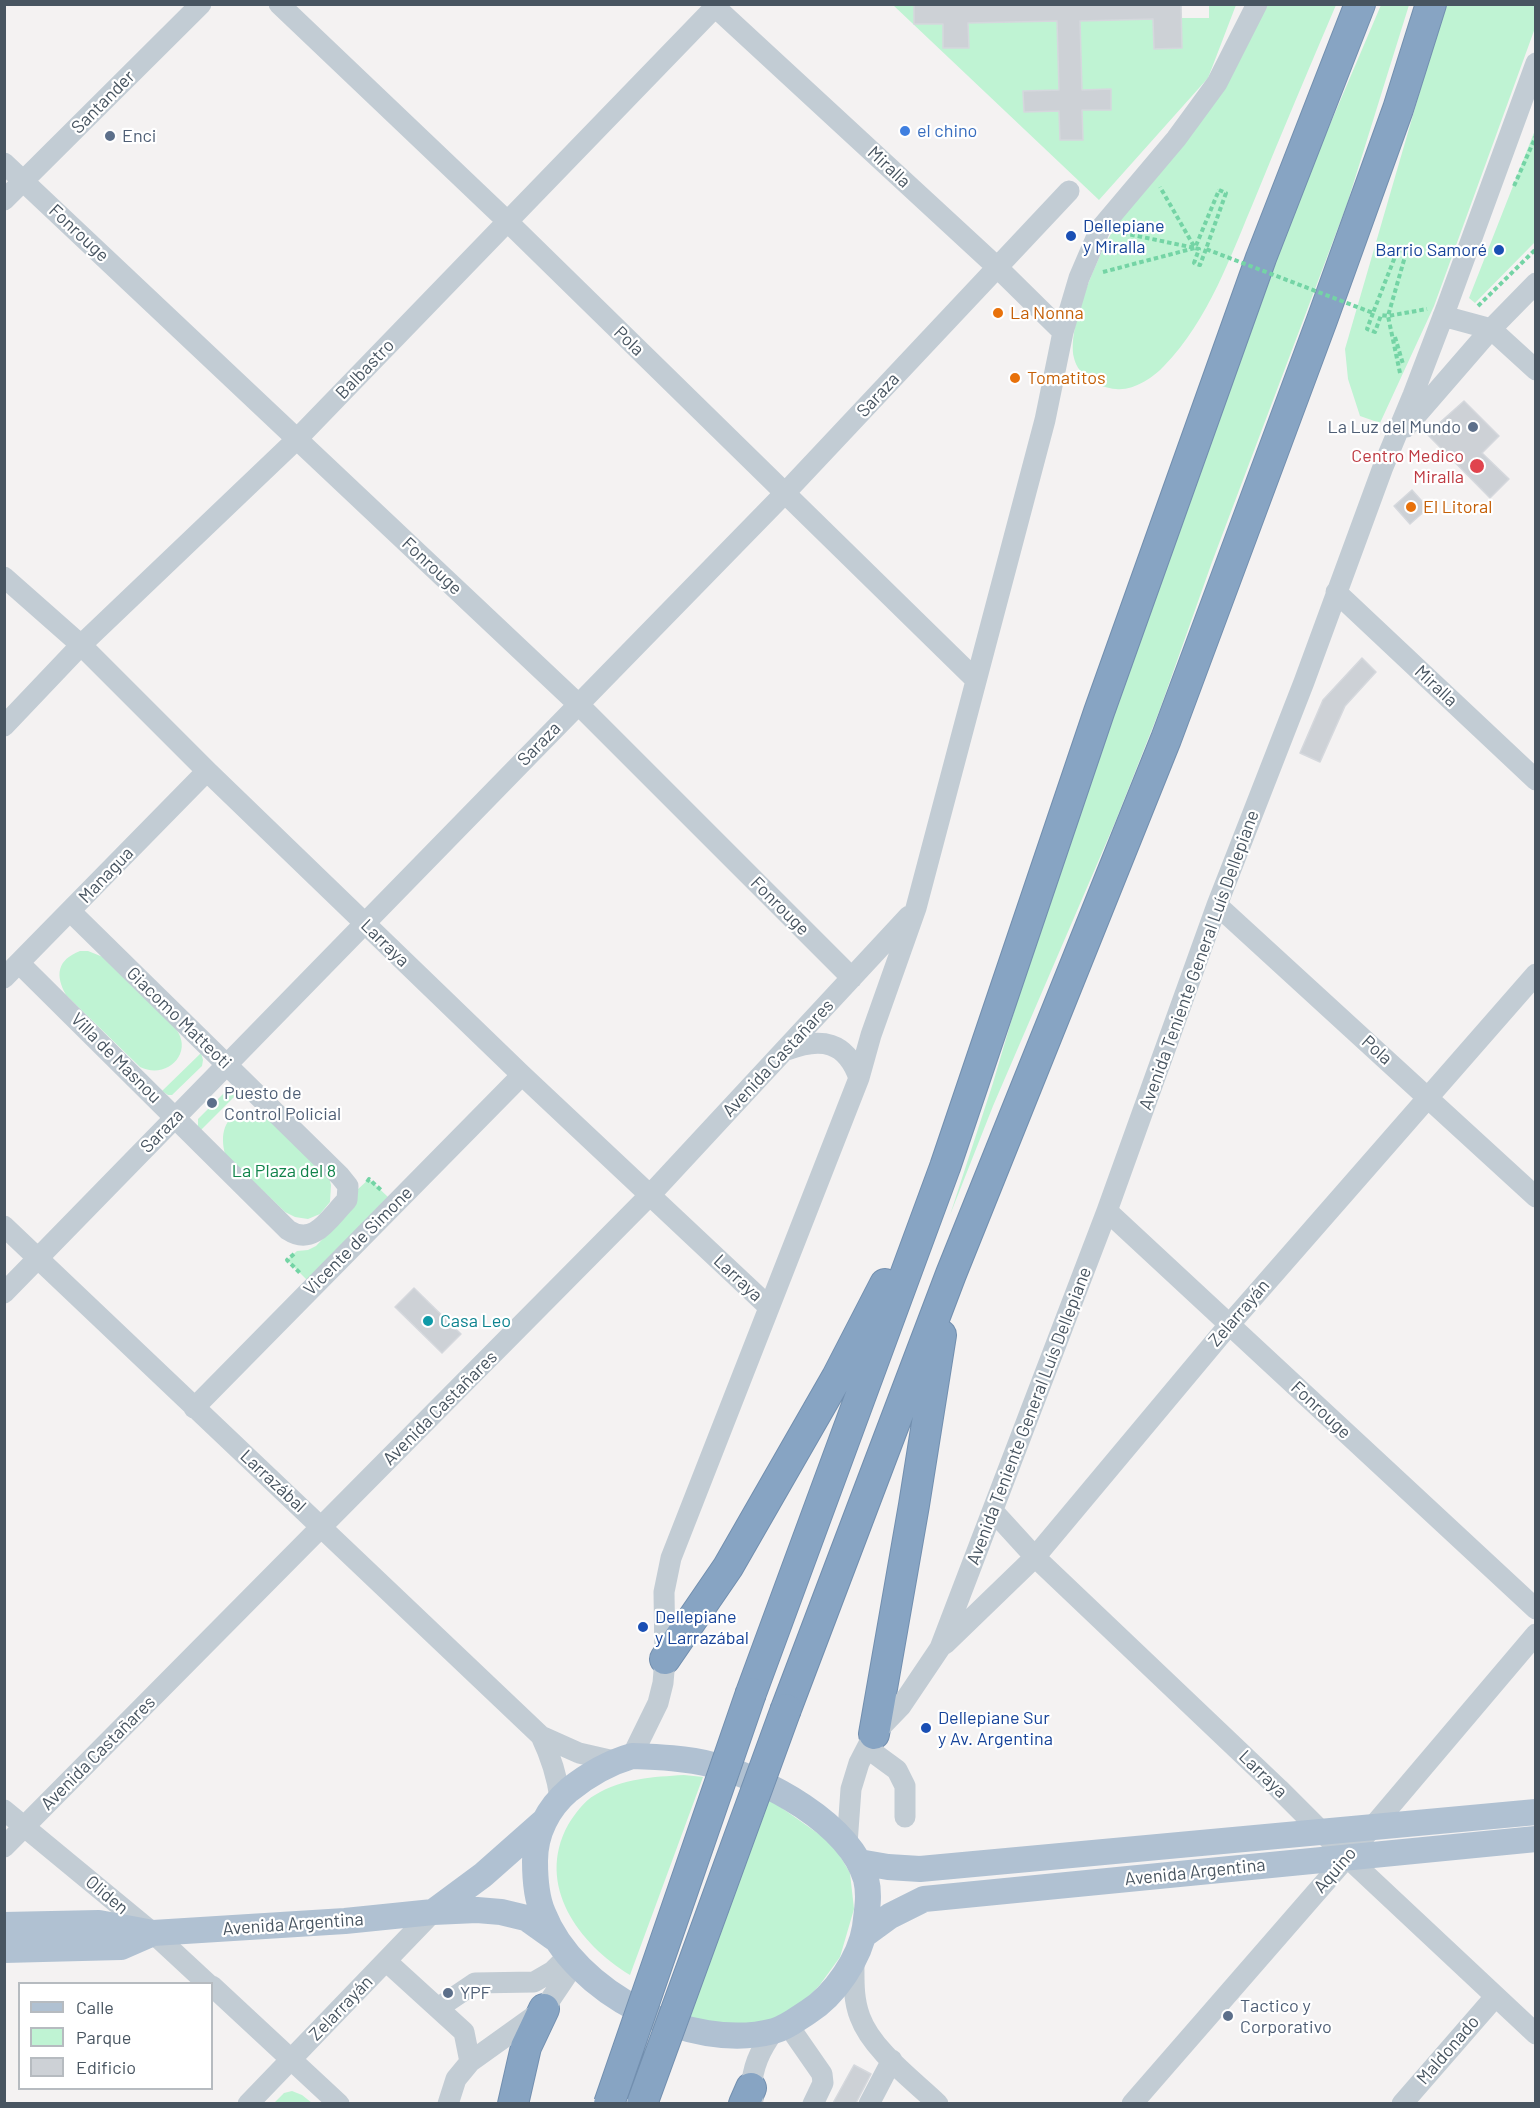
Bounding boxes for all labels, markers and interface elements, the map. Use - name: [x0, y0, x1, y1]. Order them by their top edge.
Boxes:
- street label: Santander: [67, 66, 139, 138]
- place label: el chino: [917, 120, 977, 142]
- marker: el chino: [898, 124, 912, 138]
- place label: Enci: [122, 125, 156, 147]
- marker: Enci: [103, 129, 117, 143]
- street label: Miralla: [863, 142, 915, 192]
- street label: Fonrouge: [45, 200, 113, 266]
- place label: Dellepiane y Miralla: [1083, 215, 1164, 258]
- marker: Dellepiane y Miralla: [1064, 229, 1078, 243]
- place label: Barrio Samoré: [1375, 239, 1487, 261]
- marker: Barrio Samoré: [1492, 243, 1506, 257]
- place label: La Nonna: [1010, 302, 1084, 324]
- marker: La Nonna: [991, 306, 1005, 320]
- street label: Pola: [609, 322, 649, 360]
- street label: Balbastro: [331, 335, 399, 403]
- place label: Tomatitos: [1027, 367, 1106, 389]
- street label: Saraza: [852, 368, 904, 422]
- marker: Tomatitos: [1008, 371, 1022, 385]
- place label: La Luz del Mundo: [1328, 416, 1461, 438]
- marker: La Luz del Mundo: [1466, 420, 1480, 434]
- place label: Centro Medico Miralla: [1351, 445, 1464, 488]
- marker: Centro Medico Miralla: [1468, 457, 1486, 475]
- place label: El Litoral: [1423, 496, 1492, 518]
- marker: El Litoral: [1404, 500, 1418, 514]
- street label: Fonrouge: [398, 533, 466, 599]
- street label: Miralla: [1410, 661, 1462, 711]
- street label: Saraza: [513, 718, 565, 770]
- street label: Avenida Teniente General Luís Dellepiane: [1135, 807, 1263, 1113]
- street label: Managua: [74, 843, 138, 907]
- street label: Fonrouge: [746, 872, 814, 940]
- street label: Larraya: [356, 915, 414, 971]
- street label: Giacomo Matteoti: [122, 963, 236, 1073]
- street label: Avenida Castañares: [718, 995, 838, 1121]
- street label: Villa de Masnou: [66, 1008, 166, 1108]
- street label: Pola: [1357, 1031, 1397, 1069]
- place label: Puesto de Control Policial: [224, 1082, 341, 1124]
- marker: Puesto de Control Policial: [205, 1096, 219, 1110]
- street label: Saraza: [136, 1105, 188, 1157]
- park label: La Plaza del 8: [232, 1160, 336, 1182]
- street label: Vicente de Simone: [299, 1182, 417, 1300]
- street label: Larraya: [709, 1250, 767, 1306]
- street label: Avenida Teniente General Luís Dellepiane: [962, 1264, 1096, 1568]
- street label: Zelarrayán: [1204, 1275, 1274, 1351]
- place label: Casa Leo: [440, 1310, 511, 1332]
- marker: Casa Leo: [421, 1314, 435, 1328]
- street label: Avenida Castañares: [378, 1346, 502, 1470]
- street label: Fonrouge: [1287, 1377, 1355, 1443]
- street label: Larrazábal: [236, 1445, 310, 1517]
- place label: Dellepiane y Larrazábal: [655, 1606, 749, 1648]
- marker: Dellepiane y Larrazábal: [636, 1620, 650, 1634]
- street label: Avenida Castañares: [36, 1691, 160, 1815]
- place label: Dellepiane Sur y Av. Argentina: [938, 1707, 1053, 1750]
- marker: Dellepiane Sur y Av. Argentina: [919, 1721, 933, 1735]
- street label: Larraya: [1234, 1746, 1292, 1802]
- street label: Aquino: [1309, 1842, 1361, 1898]
- street label: Avenida Argentina: [1124, 1854, 1266, 1890]
- street label: Oliden: [81, 1871, 133, 1919]
- street label: Avenida Argentina: [222, 1908, 364, 1940]
- street label: Zelarrayán: [305, 1971, 377, 2045]
- legend: [18, 1982, 213, 2090]
- place label: YPF: [460, 1982, 491, 2004]
- marker: YPF: [441, 1986, 455, 2000]
- place label: Tactico y Corporativo: [1240, 1995, 1332, 2038]
- text: Calle: [76, 1996, 114, 2018]
- marker: Tactico y Corporativo: [1221, 2009, 1235, 2023]
- street label: Maldonado: [1412, 2011, 1484, 2089]
- text: Parque: [76, 2026, 131, 2048]
- text: Edificio: [76, 2056, 136, 2078]

